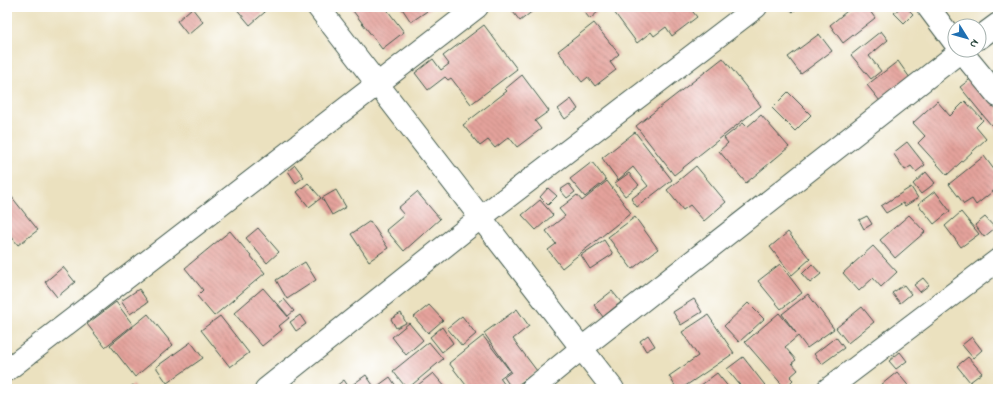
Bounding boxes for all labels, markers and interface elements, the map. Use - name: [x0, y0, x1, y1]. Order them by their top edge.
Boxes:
- north arrow: [947, 18, 987, 58]
- text: N: [966, 36, 983, 51]

